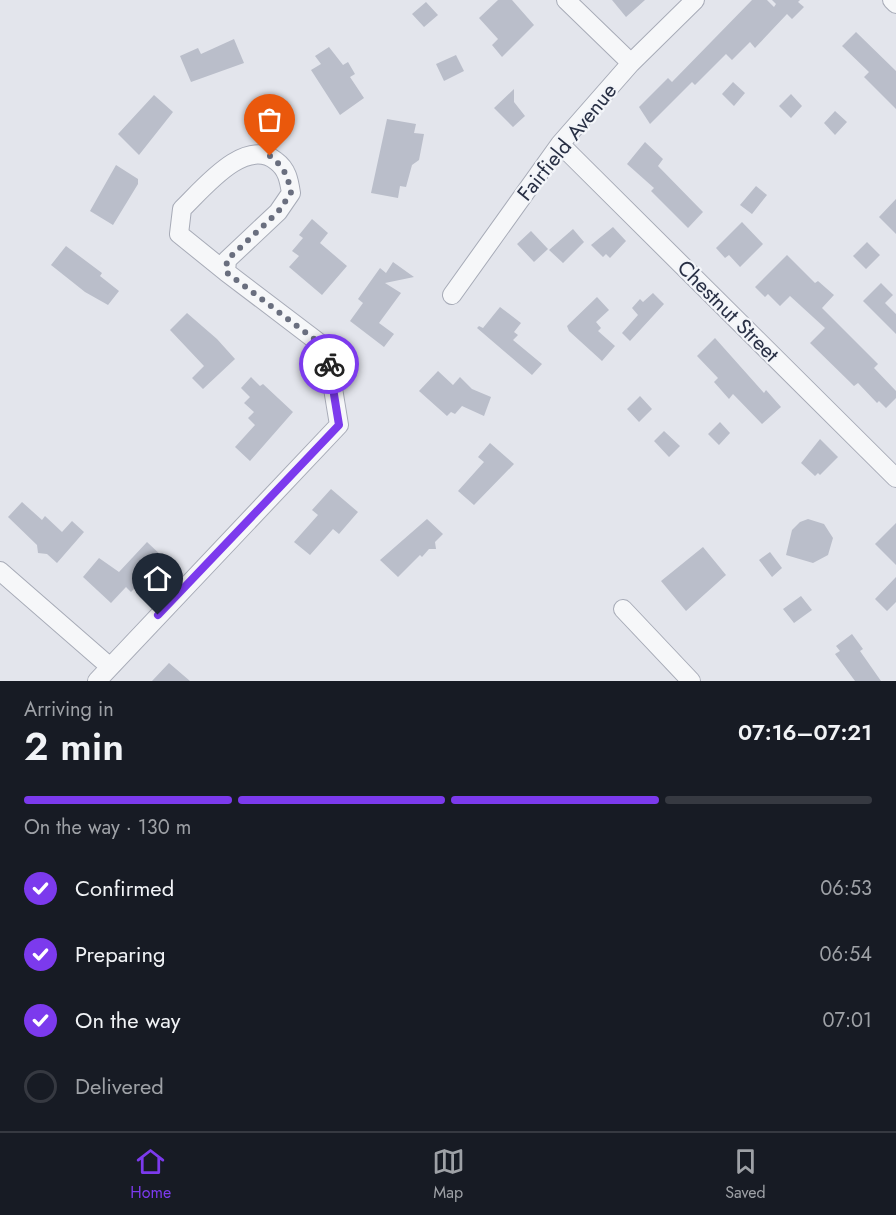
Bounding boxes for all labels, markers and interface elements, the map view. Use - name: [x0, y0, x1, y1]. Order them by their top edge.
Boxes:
- street label: Fairfield Avenue: [510, 77, 624, 207]
- pin: [244, 94, 295, 156]
- icon: bag: [253, 103, 286, 136]
- street label: Chestnut Street: [670, 253, 786, 369]
- courier: [299, 334, 359, 394]
- icon: bike: [313, 348, 346, 381]
- pin: [132, 553, 183, 615]
- icon: home: [141, 562, 174, 595]
- text: Arriving in: [24, 695, 114, 724]
- text: 07:16–07:21: [738, 716, 872, 748]
- text: 2 min: [24, 718, 124, 775]
- text: On the way · 130 m: [24, 813, 191, 842]
- icon: check: [24, 872, 57, 905]
- text: Confirmed: [75, 872, 174, 904]
- text: 06:53: [820, 874, 872, 903]
- icon: check: [24, 938, 57, 971]
- text: Preparing: [75, 938, 166, 970]
- text: 06:54: [820, 940, 872, 969]
- icon: check: [24, 1004, 57, 1037]
- text: On the way: [75, 1004, 180, 1036]
- text: 07:01: [823, 1006, 872, 1035]
- text: Delivered: [75, 1070, 164, 1102]
- tab: Home: [130, 1145, 171, 1204]
- tab: Map: [432, 1145, 465, 1204]
- tab: Saved: [725, 1145, 766, 1204]

